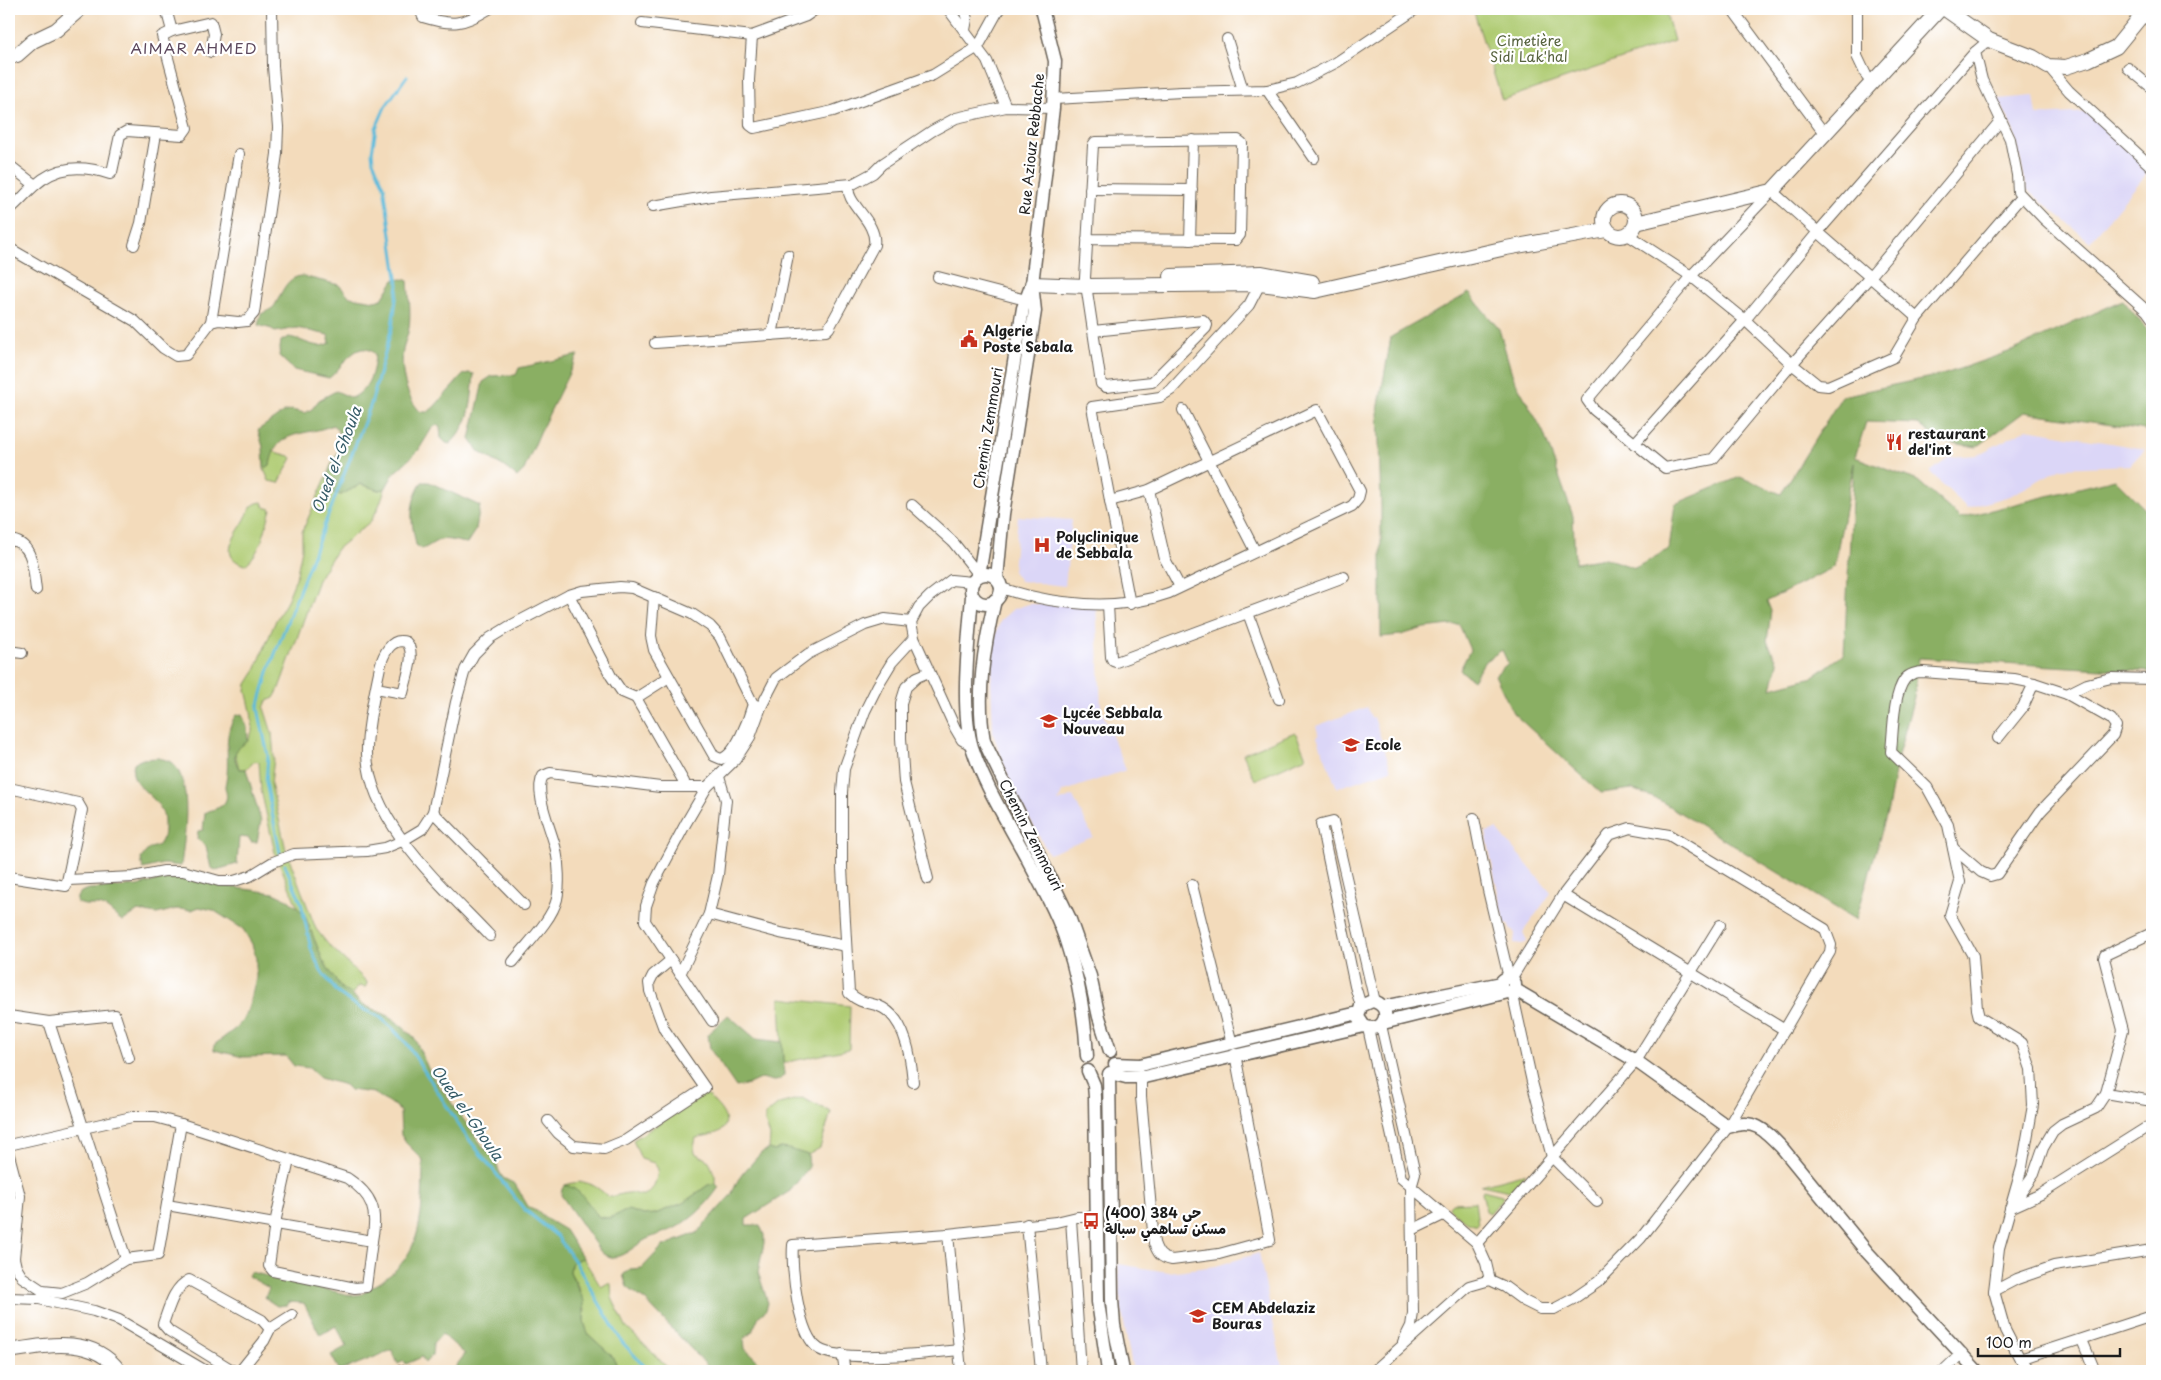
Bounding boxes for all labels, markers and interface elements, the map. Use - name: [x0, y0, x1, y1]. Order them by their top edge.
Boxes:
- park label: Cimetière Sidi Lak'hal: [1490, 30, 1568, 67]
- district label: AIMAR AHMED: [130, 36, 258, 59]
- street label: Rue Aziouz Rebbache: [1014, 72, 1049, 216]
- place label: Algerie Poste Sebala: [983, 320, 1074, 357]
- public building icon: Algerie Poste Sebala: [959, 329, 979, 349]
- street label: Chemin Zemmouri: [968, 365, 1008, 490]
- water label: Oued el-Ghoula: [305, 402, 367, 516]
- place label: restaurant del'int: [1908, 423, 1986, 460]
- restaurant icon: restaurant del'int: [1884, 432, 1904, 452]
- place label: Polyclinique de Sebbala: [1056, 526, 1139, 563]
- hospital icon: Polyclinique de Sebbala: [1032, 535, 1052, 555]
- place label: Lycée Sebbala Nouveau: [1063, 702, 1163, 739]
- school or university icon: Lycée Sebbala Nouveau: [1039, 711, 1059, 731]
- place label: Ecole: [1365, 734, 1401, 755]
- school or university icon: Ecole: [1341, 735, 1361, 755]
- street label: Chemin Zemmouri: [994, 775, 1069, 894]
- water label: Oued el-Ghoula: [427, 1060, 510, 1165]
- place label: حي 384 (400) مسكن تساهمي سبالة: [1105, 1202, 1226, 1242]
- bus stop icon: حي 384 (400) مسكن تساهمي سبالة: [1081, 1211, 1101, 1231]
- place label: CEM Abdelaziz Bouras: [1212, 1297, 1315, 1334]
- school or university icon: CEM Abdelaziz Bouras: [1188, 1306, 1208, 1326]
- scale bar: [1978, 1325, 2121, 1357]
- text: 100 m: [1986, 1330, 2032, 1353]

